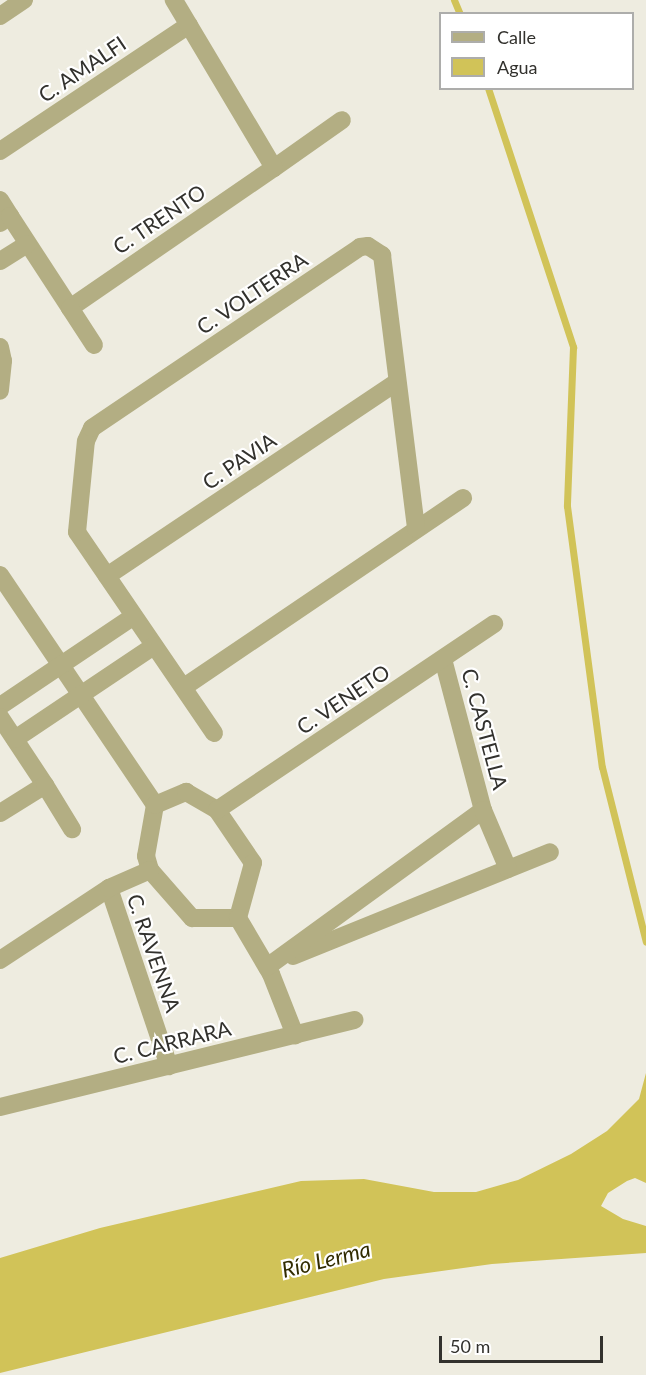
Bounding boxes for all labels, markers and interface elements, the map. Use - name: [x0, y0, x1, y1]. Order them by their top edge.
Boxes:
- legend: [439, 12, 634, 90]
- text: Calle: [497, 26, 536, 48]
- street label: C. AMALFI: [33, 30, 131, 108]
- text: Agua: [497, 56, 538, 78]
- street label: C. TRENTO: [108, 179, 210, 259]
- street label: C. VOLTERRA: [192, 247, 312, 339]
- street label: C. PAVIA: [197, 427, 281, 495]
- street label: C. VENETO: [291, 659, 395, 739]
- street label: C. CASTELLA: [457, 666, 513, 792]
- street label: C. RAVENNA: [122, 891, 186, 1015]
- street label: C. CARRARA: [110, 1015, 234, 1069]
- water label: Río Lerma: [279, 1235, 373, 1283]
- scale bar: [442, 1324, 606, 1362]
- text: 50 m: [450, 1335, 490, 1357]

